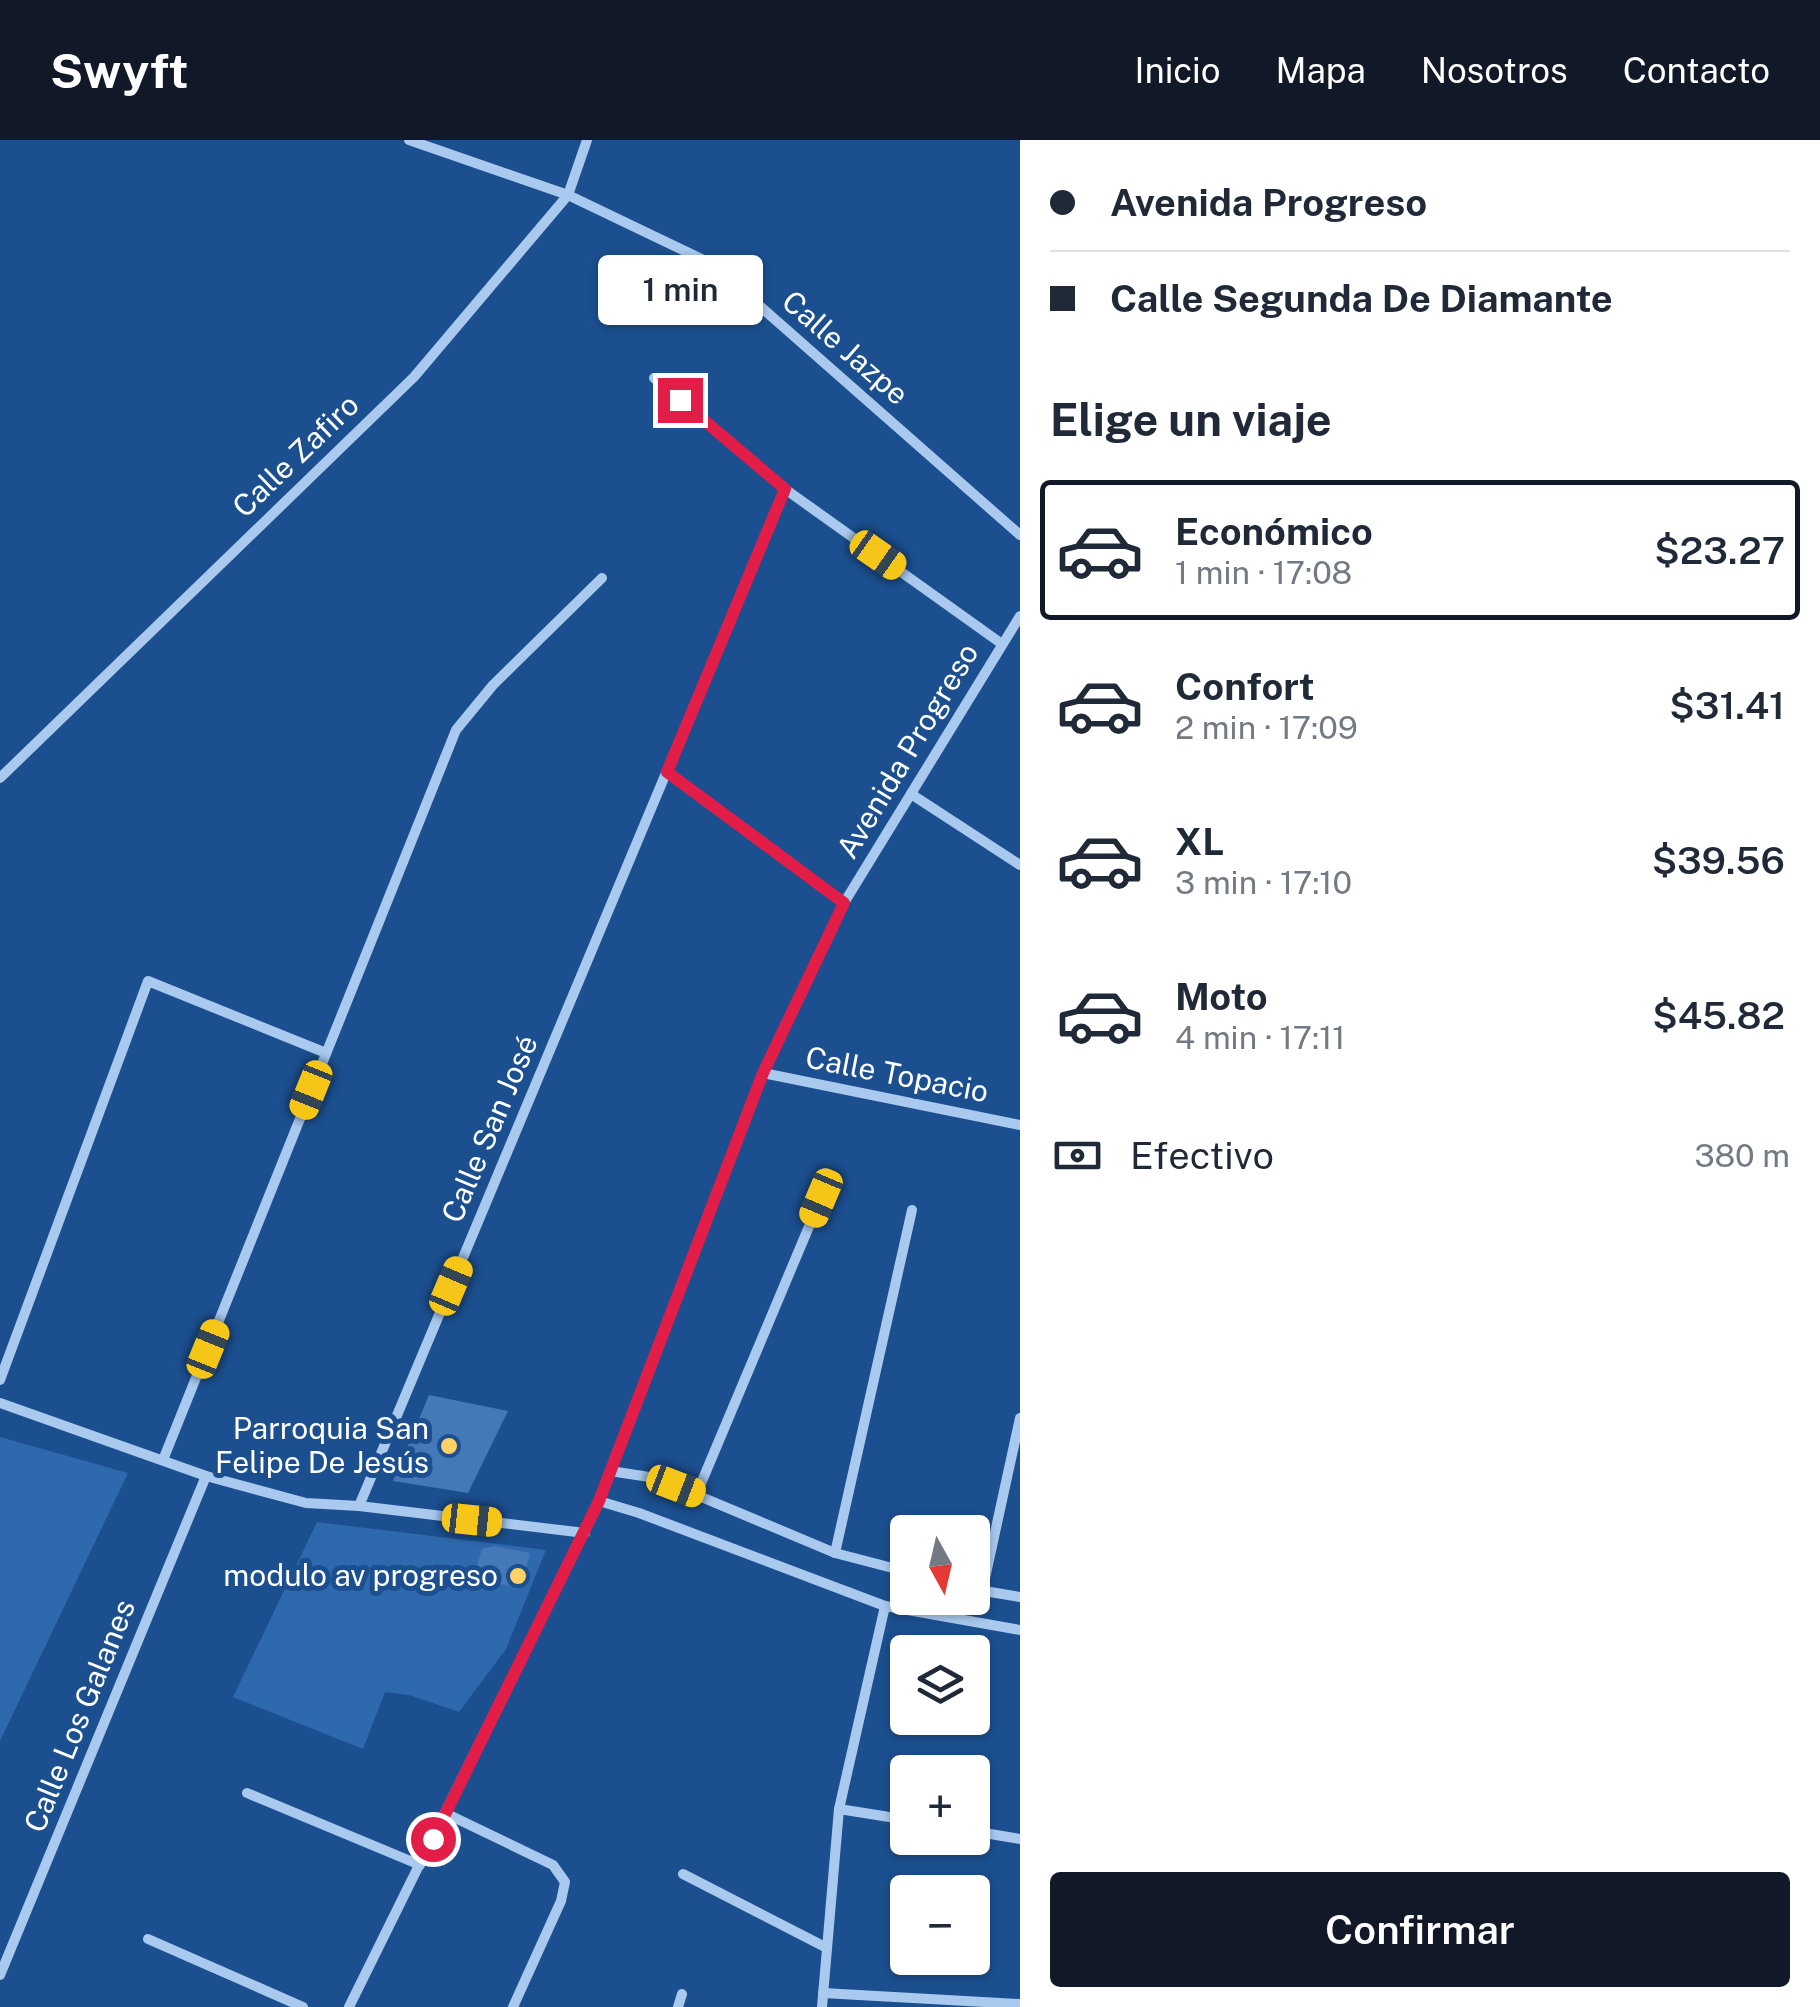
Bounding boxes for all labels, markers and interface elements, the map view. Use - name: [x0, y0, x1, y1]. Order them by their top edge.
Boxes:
- text: Swyft: [50, 42, 189, 99]
- text: Inicio: [1135, 50, 1221, 91]
- text: Mapa: [1276, 50, 1366, 91]
- text: Nosotros: [1421, 50, 1568, 91]
- text: Contacto: [1623, 50, 1770, 91]
- text: Avenida Progreso: [1110, 180, 1427, 225]
- callout: 1 min: [598, 255, 762, 325]
- text: 1 min: [642, 271, 719, 308]
- text: Calle Segunda De Diamante: [1110, 276, 1613, 321]
- street label: Calle Jazpe: [775, 283, 916, 412]
- route end: [658, 378, 703, 423]
- street label: Calle Zafiro: [225, 386, 366, 524]
- text: Elige un viaje: [1050, 393, 1332, 446]
- icon: car: [1055, 505, 1145, 595]
- text: Económico: [1175, 509, 1373, 554]
- car: [845, 526, 911, 584]
- text: $23.27: [1654, 528, 1785, 573]
- text: 1 min · 17:08: [1175, 554, 1352, 591]
- street label: Avenida Progreso: [829, 636, 986, 865]
- icon: car: [1055, 660, 1145, 750]
- text: Confort: [1175, 664, 1315, 709]
- text: $31.41: [1669, 683, 1785, 728]
- text: 2 min · 17:09: [1175, 709, 1358, 746]
- icon: car: [1055, 815, 1145, 905]
- text: XL: [1175, 819, 1224, 864]
- text: $39.56: [1652, 838, 1785, 883]
- text: 3 min · 17:10: [1175, 864, 1352, 901]
- icon: car: [1055, 970, 1145, 1060]
- text: Moto: [1175, 974, 1268, 1019]
- text: $45.82: [1652, 993, 1785, 1038]
- text: 4 min · 17:11: [1175, 1019, 1345, 1056]
- street label: Calle San José: [433, 1030, 545, 1228]
- street label: Calle Topacio: [803, 1039, 992, 1109]
- car: [286, 1057, 336, 1123]
- icon: cash: [1050, 1128, 1105, 1183]
- text: Efectivo: [1130, 1133, 1274, 1178]
- text: 380 m: [1694, 1137, 1790, 1174]
- car: [795, 1165, 847, 1231]
- car: [425, 1253, 477, 1319]
- car: [183, 1316, 233, 1382]
- place label: Parroquia San Felipe De Jesús: [215, 1410, 429, 1480]
- marker: Parroquia San Felipe De Jesús: [438, 1435, 460, 1457]
- car: [643, 1461, 709, 1511]
- car: [441, 1502, 503, 1538]
- north arrow: [890, 1515, 990, 1615]
- map controls: [890, 1515, 990, 1975]
- place label: modulo av progreso: [223, 1557, 498, 1593]
- marker: modulo av progreso: [507, 1565, 529, 1587]
- street label: Calle Los Galanes: [16, 1594, 142, 1837]
- button: layers: [890, 1635, 990, 1735]
- button: +: [890, 1755, 990, 1855]
- route start: [411, 1817, 456, 1862]
- button: Confirmar: [1050, 1872, 1790, 1987]
- button: −: [890, 1875, 990, 1975]

